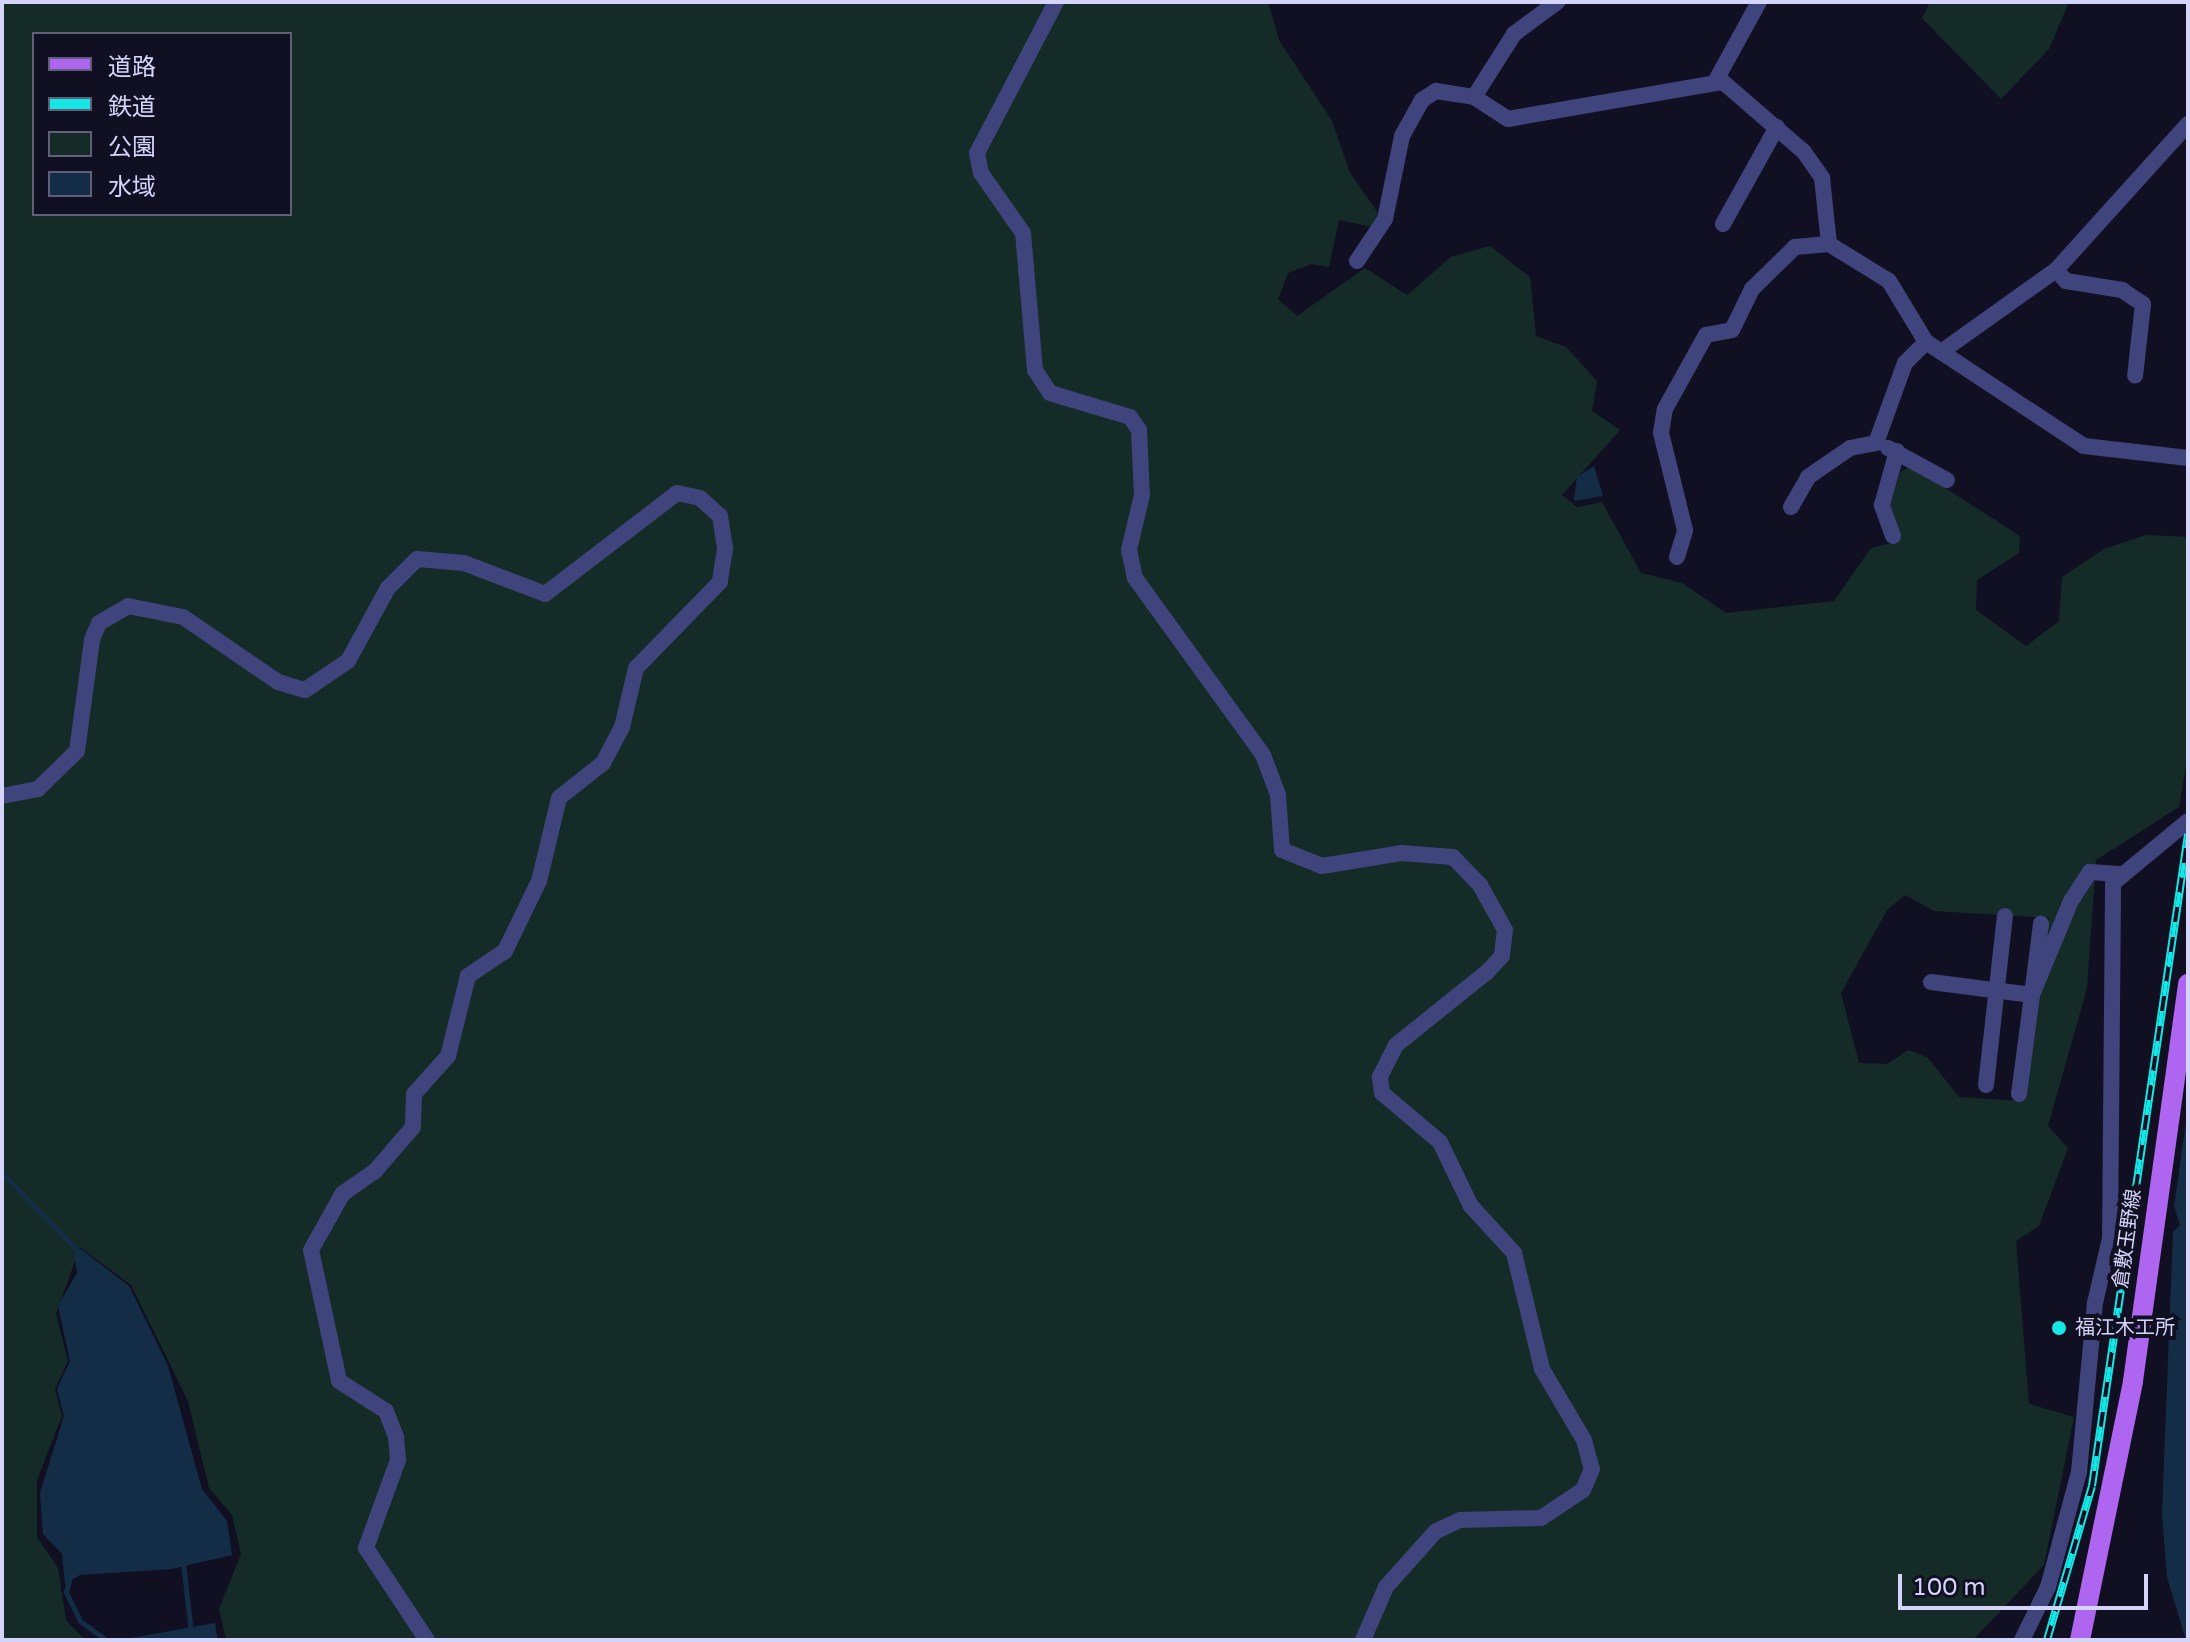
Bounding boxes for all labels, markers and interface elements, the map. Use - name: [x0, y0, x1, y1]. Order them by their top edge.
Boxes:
- legend: [32, 32, 292, 216]
- text: 道路: [108, 53, 156, 82]
- text: 鉄道: [108, 93, 156, 122]
- text: 公園: [108, 133, 156, 162]
- text: 水域: [108, 173, 156, 202]
- street label: 倉敷玉野線: [2109, 1188, 2147, 1290]
- place label: 福江木工所: [2075, 1316, 2175, 1340]
- marker: 福江木工所: [2050, 1319, 2068, 1337]
- scale bar: [1902, 1558, 2152, 1608]
- text: 100 m: [1912, 1573, 1986, 1602]

